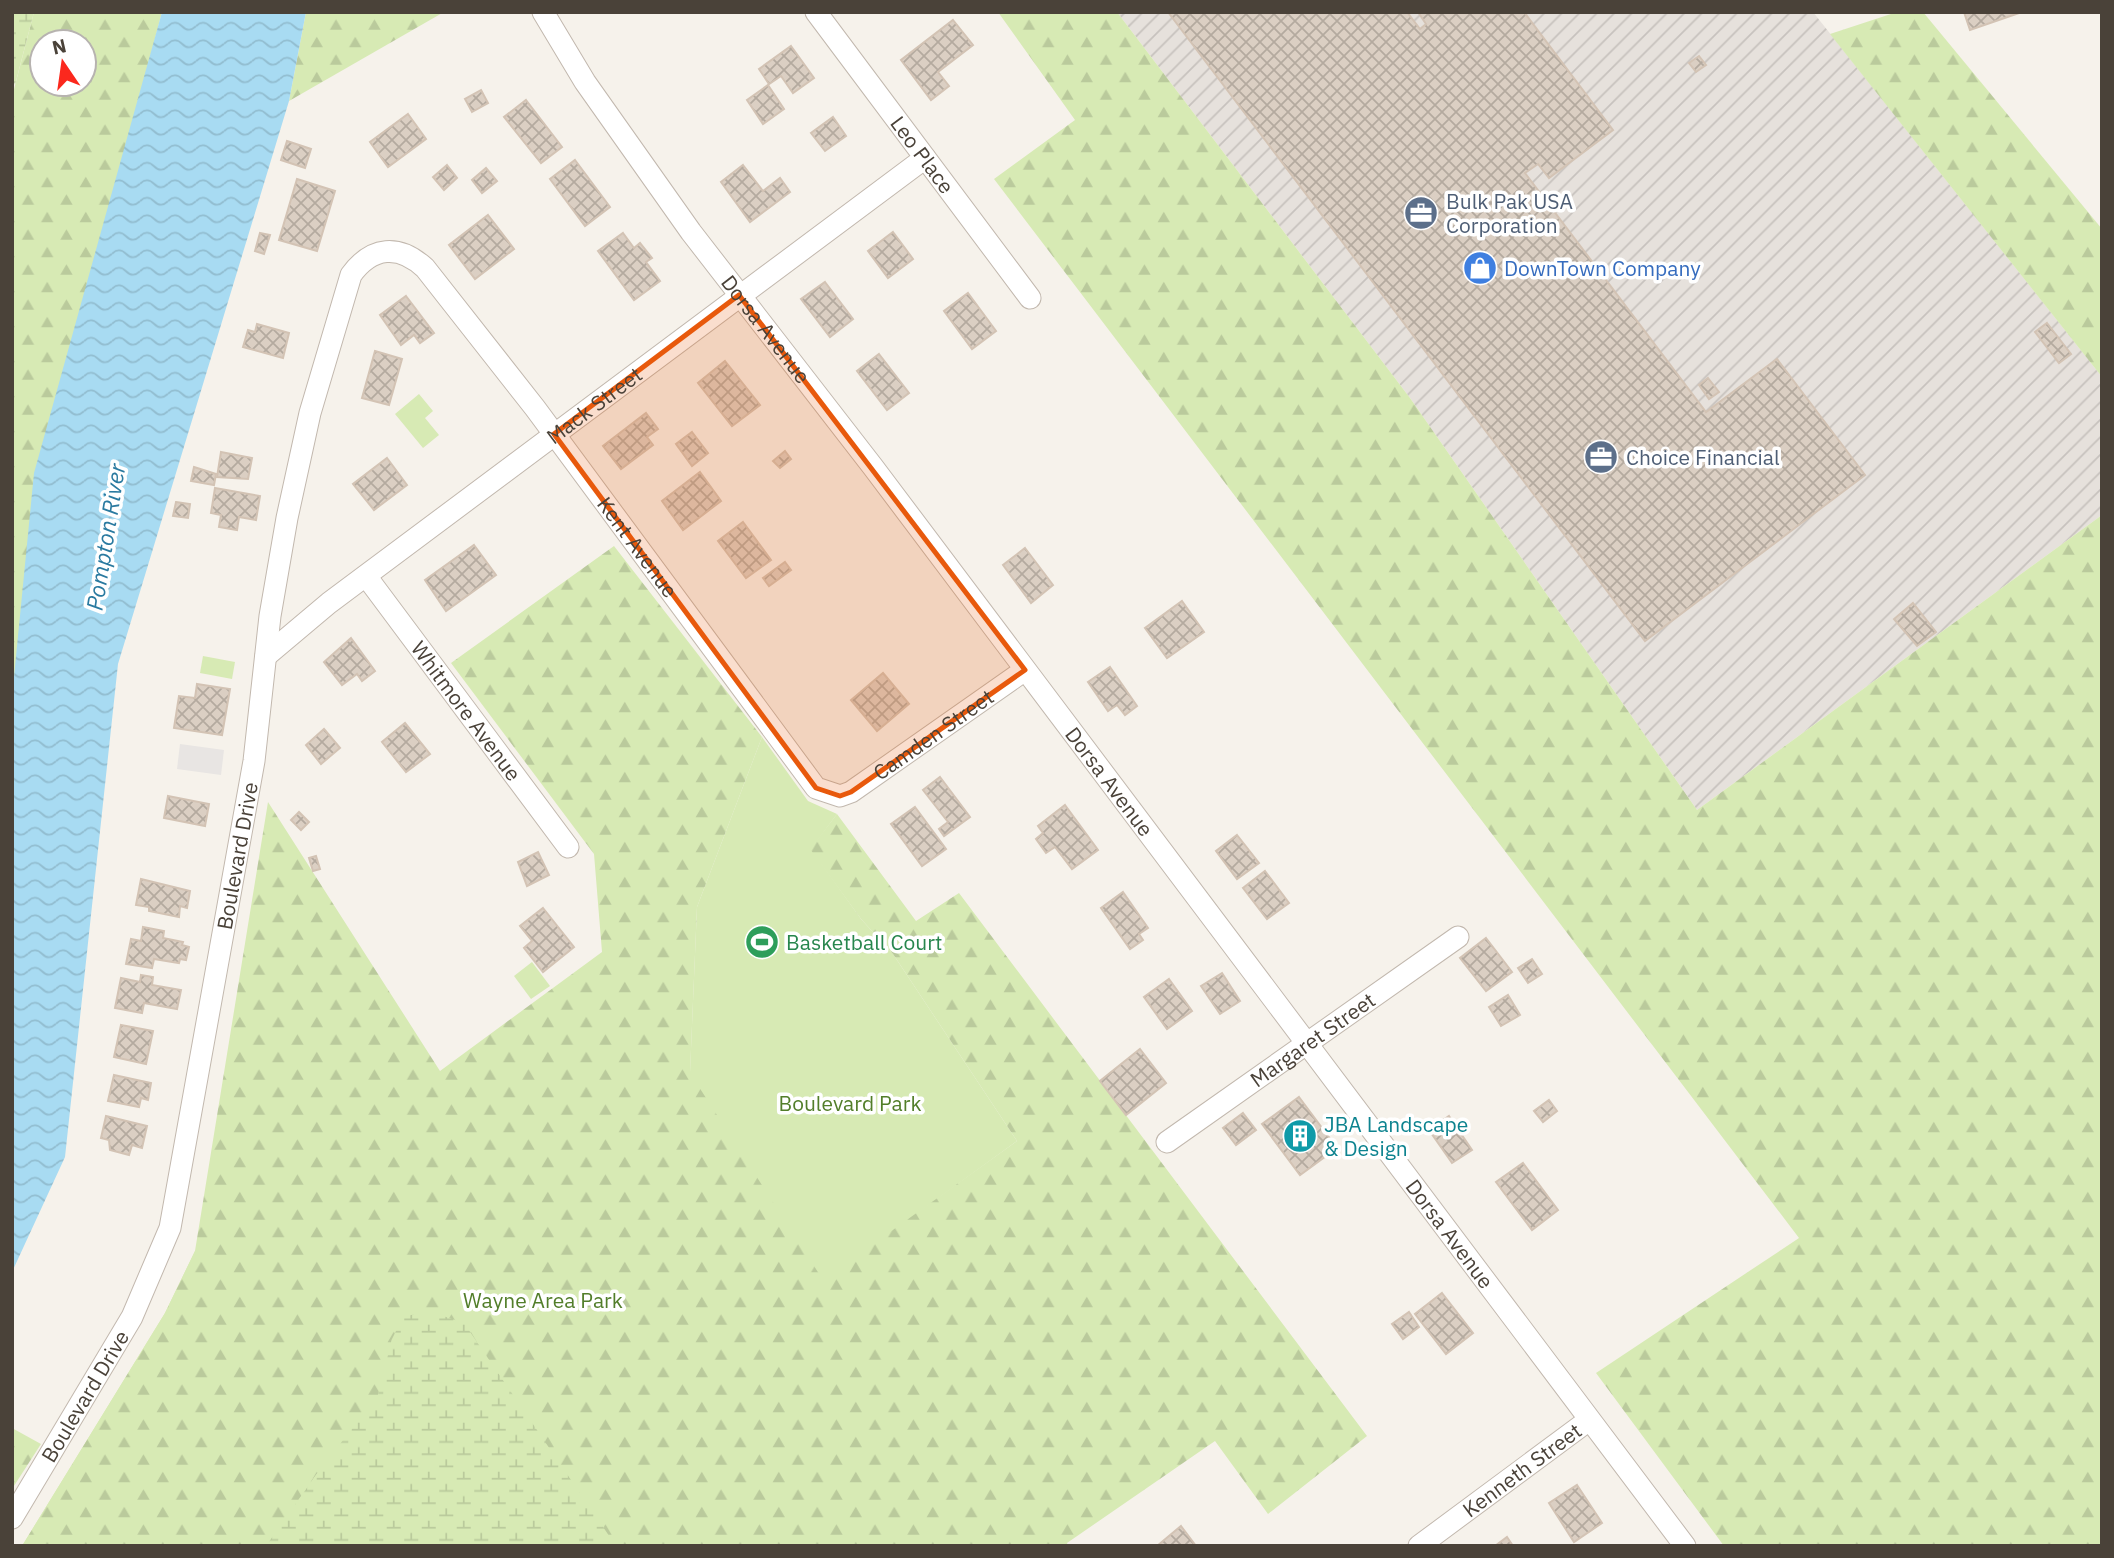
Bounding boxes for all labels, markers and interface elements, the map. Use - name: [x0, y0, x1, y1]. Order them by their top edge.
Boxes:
- north arrow: [28, 28, 98, 98]
- text: N: [50, 33, 69, 60]
- street label: Leo Place: [884, 110, 961, 199]
- place label: Bulk Pak USA Corporation: [1446, 187, 1573, 239]
- office icon: Bulk Pak USA Corporation: [1402, 194, 1440, 232]
- shop icon: DownTown Company: [1461, 249, 1499, 287]
- place label: DownTown Company: [1504, 254, 1701, 282]
- street label: Dorsa Avenue: [715, 269, 817, 389]
- street label: Mack Street: [541, 360, 647, 450]
- office icon: Choice Financial: [1582, 438, 1620, 476]
- place label: Choice Financial: [1626, 443, 1780, 471]
- water label: Pompton River: [79, 461, 132, 613]
- street label: Kent Avenue: [591, 491, 684, 603]
- street label: Whitmore Avenue: [405, 635, 528, 786]
- street label: Camden Street: [867, 682, 999, 786]
- street label: Dorsa Avenue: [1059, 721, 1160, 842]
- street label: Boulevard Drive: [210, 780, 264, 932]
- sports icon: Basketball Court: [743, 923, 781, 961]
- place label: Basketball Court: [786, 928, 942, 956]
- street label: Margaret Street: [1244, 986, 1381, 1093]
- park label: Boulevard Park: [778, 1089, 922, 1117]
- place label: JBA Landscape & Design: [1324, 1110, 1468, 1162]
- building icon: JBA Landscape & Design: [1281, 1117, 1319, 1155]
- street label: Dorsa Avenue: [1400, 1173, 1500, 1294]
- park label: Wayne Area Park: [463, 1286, 623, 1314]
- street label: Boulevard Drive: [34, 1325, 135, 1467]
- street label: Kenneth Street: [1457, 1416, 1587, 1523]

